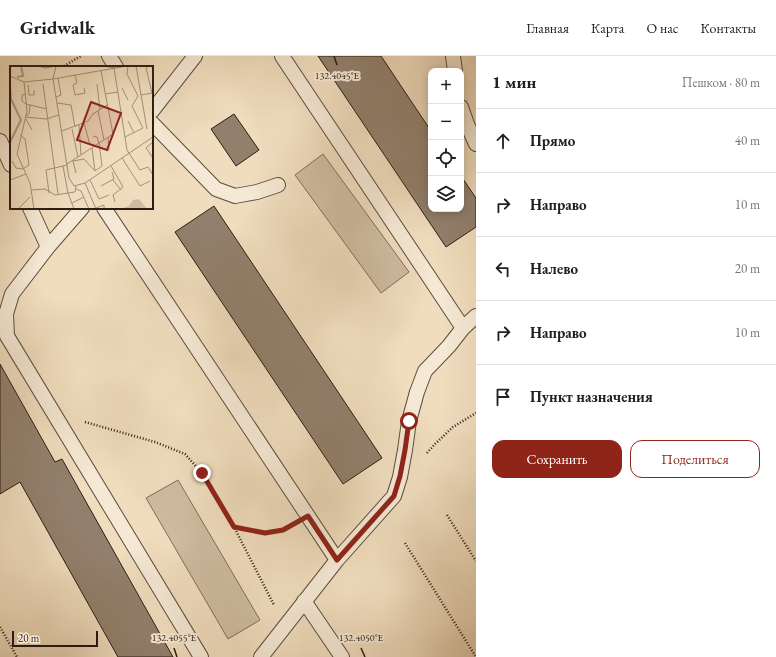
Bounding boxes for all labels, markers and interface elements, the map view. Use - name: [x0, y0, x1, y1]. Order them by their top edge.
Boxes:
- text: Gridwalk: [20, 15, 95, 40]
- text: Главная: [526, 19, 569, 37]
- text: Карта: [591, 19, 624, 37]
- text: О нас: [646, 19, 678, 37]
- text: Контакты: [700, 19, 756, 37]
- inset map: [10, 66, 153, 209]
- map controls: [428, 68, 464, 212]
- button: +: [428, 68, 464, 104]
- text: 132.4045°E: [315, 69, 360, 82]
- text: 1 мин: [492, 71, 536, 93]
- text: Пешком · 80 m: [682, 74, 760, 91]
- button: −: [428, 104, 464, 140]
- icon: ahead: [492, 130, 514, 152]
- text: Прямо: [530, 131, 575, 150]
- text: 40 m: [735, 132, 760, 149]
- button: locate: [428, 140, 464, 176]
- button: layers: [428, 176, 464, 212]
- icon: right: [492, 194, 514, 216]
- text: Направо: [530, 195, 587, 214]
- text: 10 m: [735, 196, 760, 213]
- icon: left: [492, 258, 514, 280]
- text: Налево: [530, 259, 578, 278]
- text: 20 m: [735, 260, 760, 277]
- icon: right: [492, 322, 514, 344]
- text: Направо: [530, 323, 587, 342]
- text: 10 m: [735, 324, 760, 341]
- icon: arrive: [492, 386, 514, 408]
- text: Пункт назначения: [530, 387, 653, 406]
- route start: [400, 412, 418, 430]
- button: Сохранить: [492, 440, 622, 478]
- button: Поделиться: [630, 440, 760, 478]
- route end: [193, 464, 211, 482]
- scale bar: [12, 629, 98, 648]
- text: 20 m: [18, 631, 39, 645]
- text: 132.4055°E: [152, 631, 197, 644]
- text: 132.4050°E: [339, 631, 384, 644]

